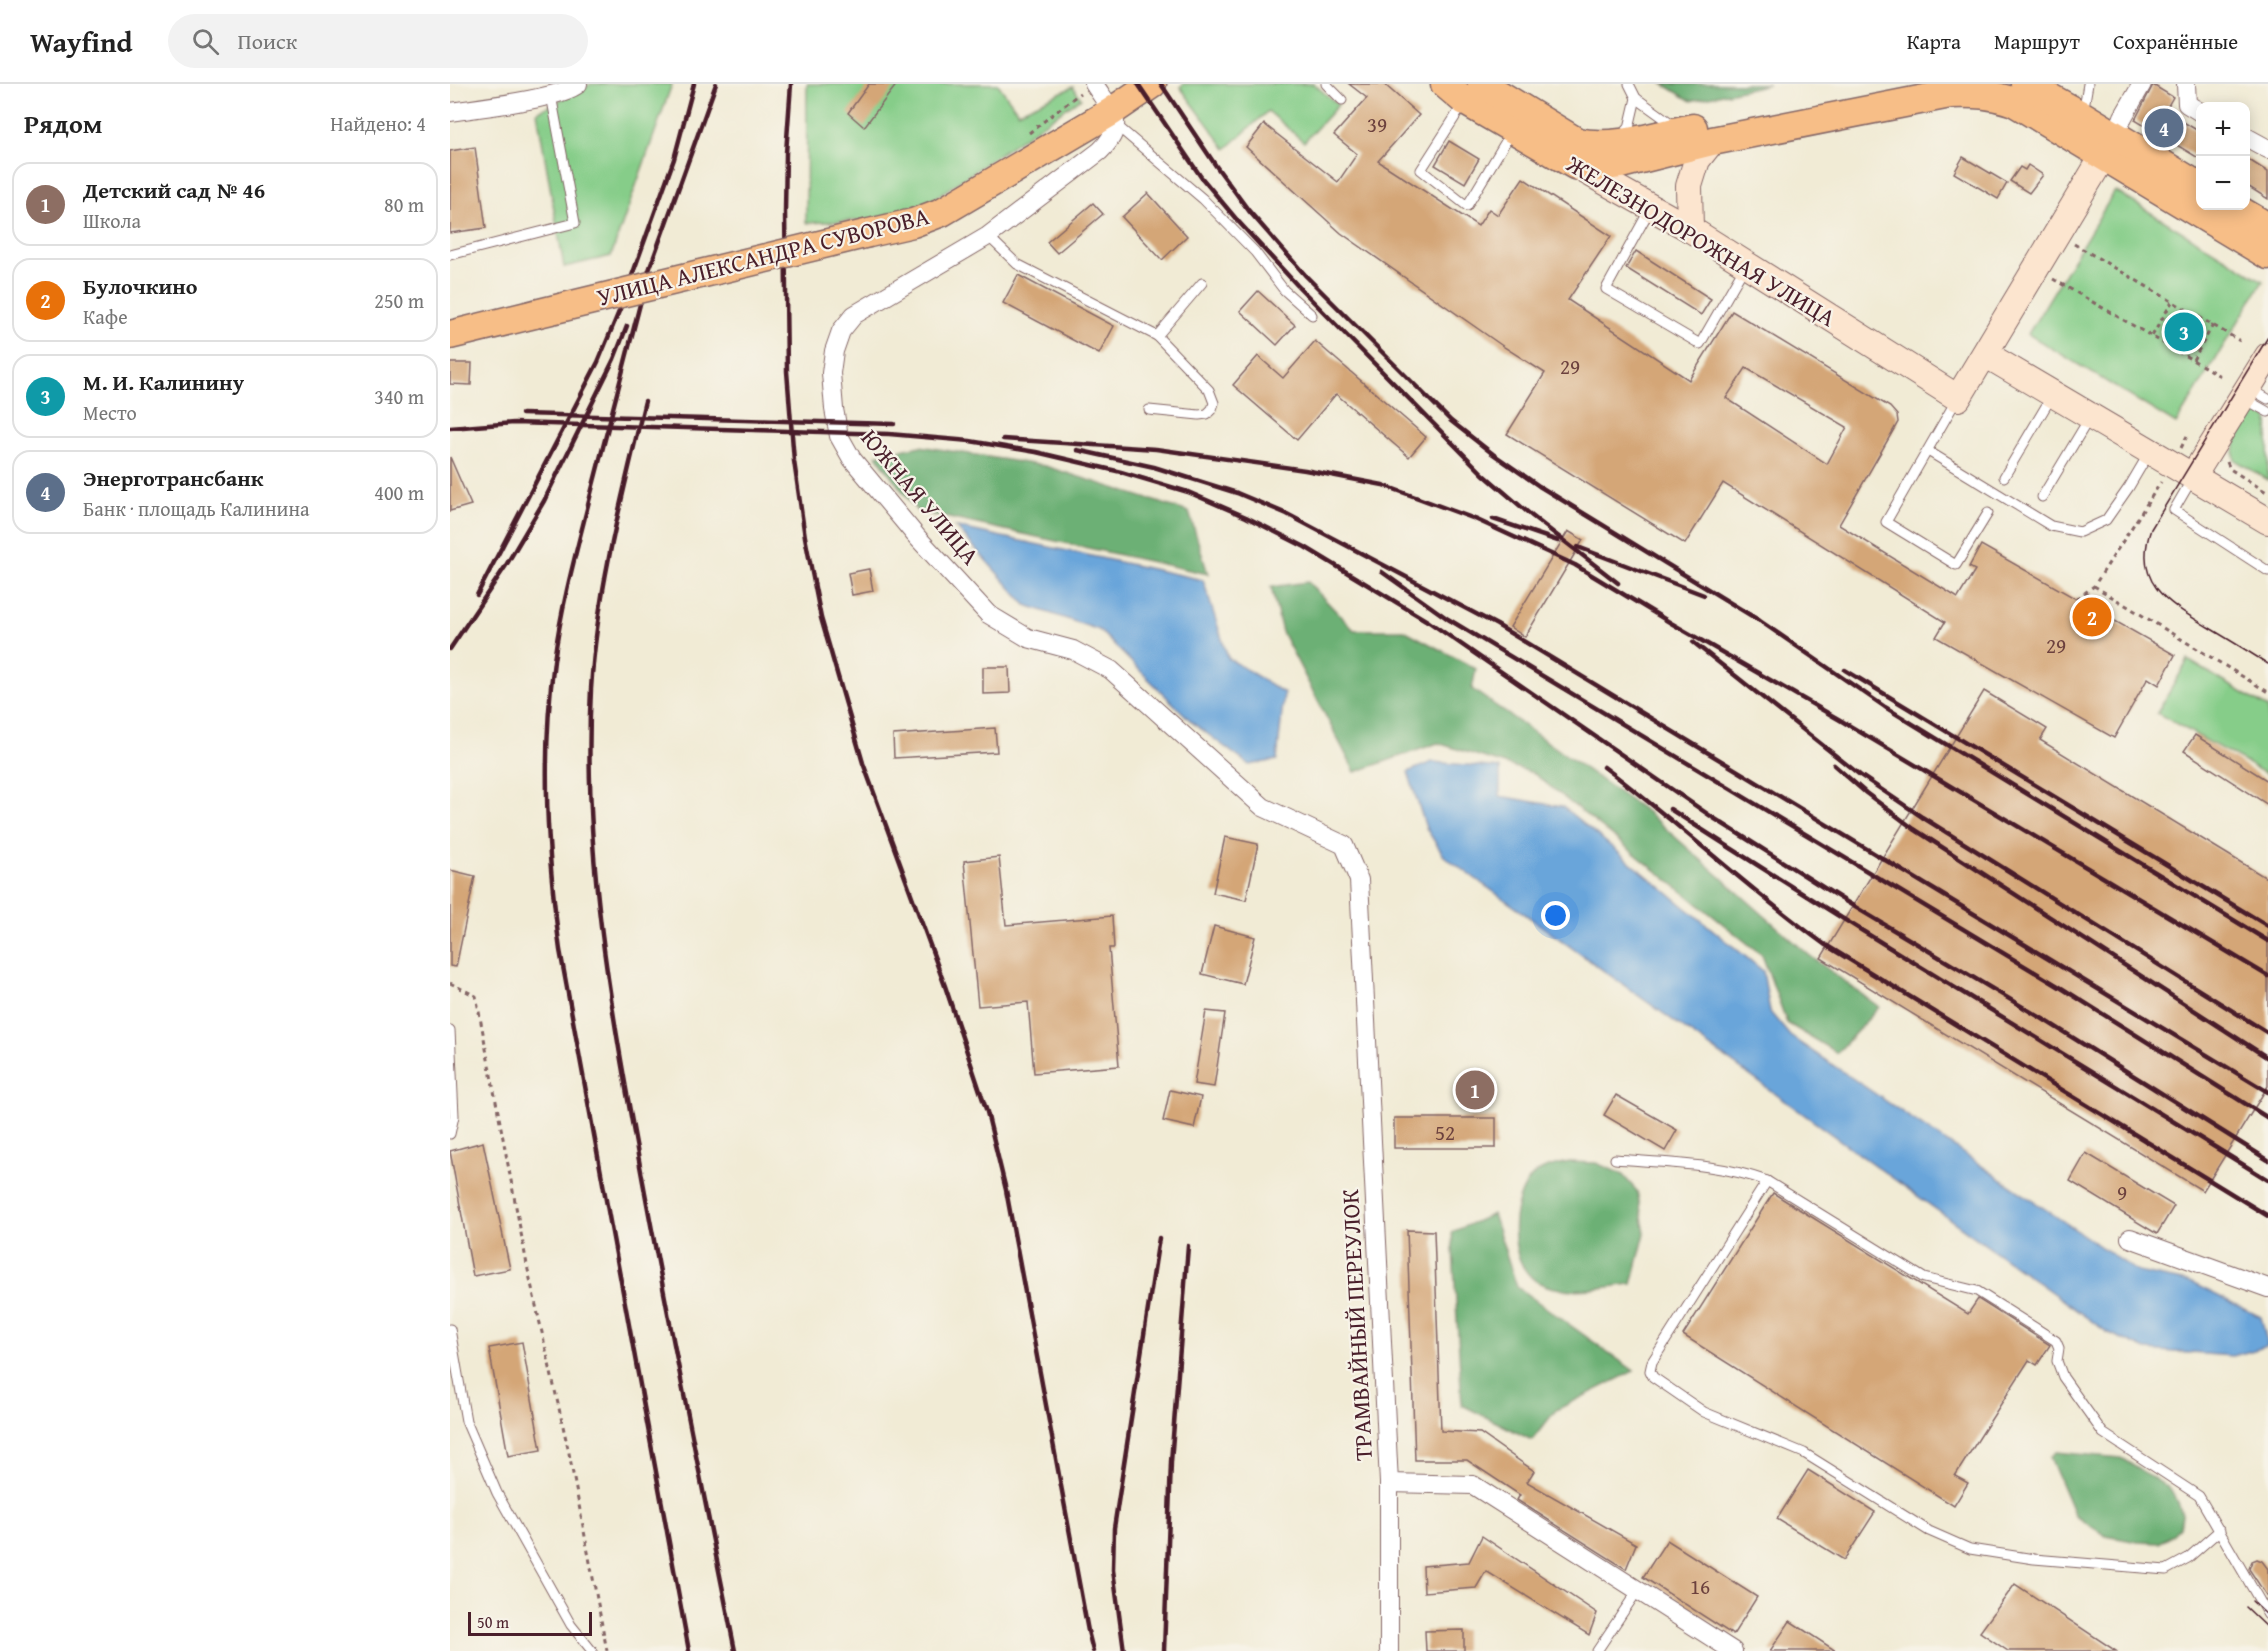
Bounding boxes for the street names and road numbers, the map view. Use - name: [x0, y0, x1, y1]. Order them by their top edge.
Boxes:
- street label: ЖЕЛЕЗНОДОРОЖНАЯ УЛИЦА: [1559, 146, 1843, 335]
- street label: УЛИЦА АЛЕКСАНДРА СУВОРОВА: [593, 198, 933, 315]
- street label: ЮЖНАЯ УЛИЦА: [853, 421, 988, 573]
- street label: ТРАМВАЙНЫЙ ПЕРЕУЛОК: [1332, 1188, 1381, 1462]

